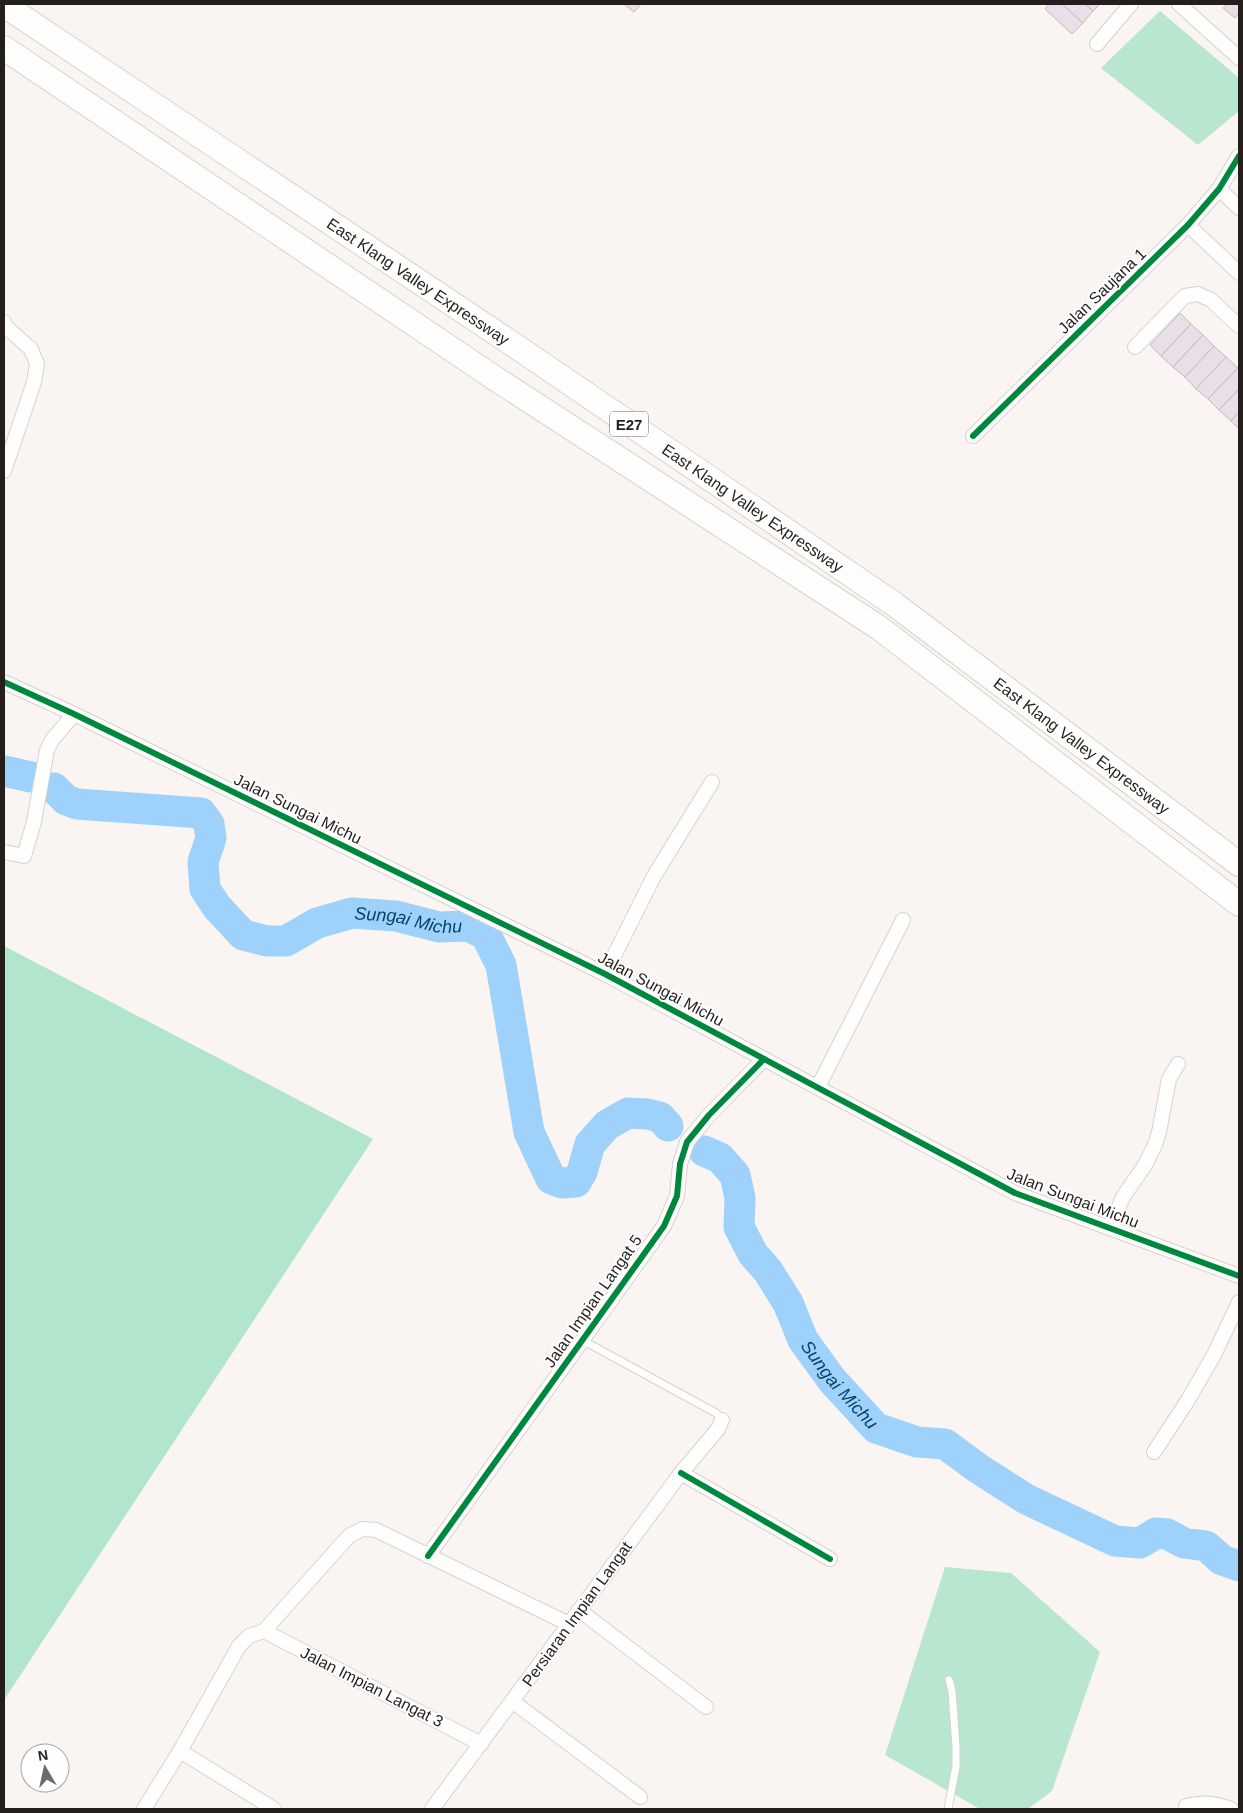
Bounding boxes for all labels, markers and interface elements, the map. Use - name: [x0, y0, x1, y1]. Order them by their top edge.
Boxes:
- street label: East Klang Valley Expressway: [324, 215, 513, 348]
- street label: Jalan Saujana 1: [1055, 245, 1149, 337]
- road number: E27: [610, 412, 648, 436]
- street label: East Klang Valley Expressway: [659, 440, 846, 575]
- street label: East Klang Valley Expressway: [991, 674, 1173, 817]
- street label: Jalan Sungai Michu: [232, 771, 364, 847]
- water label: Sungai Michu: [354, 903, 462, 937]
- street label: Jalan Sungai Michu: [595, 949, 727, 1029]
- street label: Jalan Sungai Michu: [1005, 1165, 1141, 1231]
- street label: Jalan Impian Langat 5: [541, 1232, 645, 1370]
- water label: Sungai Michu: [797, 1337, 882, 1433]
- street label: Persiaran Impian Langat: [519, 1538, 635, 1690]
- street label: Jalan Impian Langat 3: [298, 1644, 446, 1730]
- north arrow: [20, 1743, 70, 1793]
- text: N: [37, 1746, 49, 1764]

